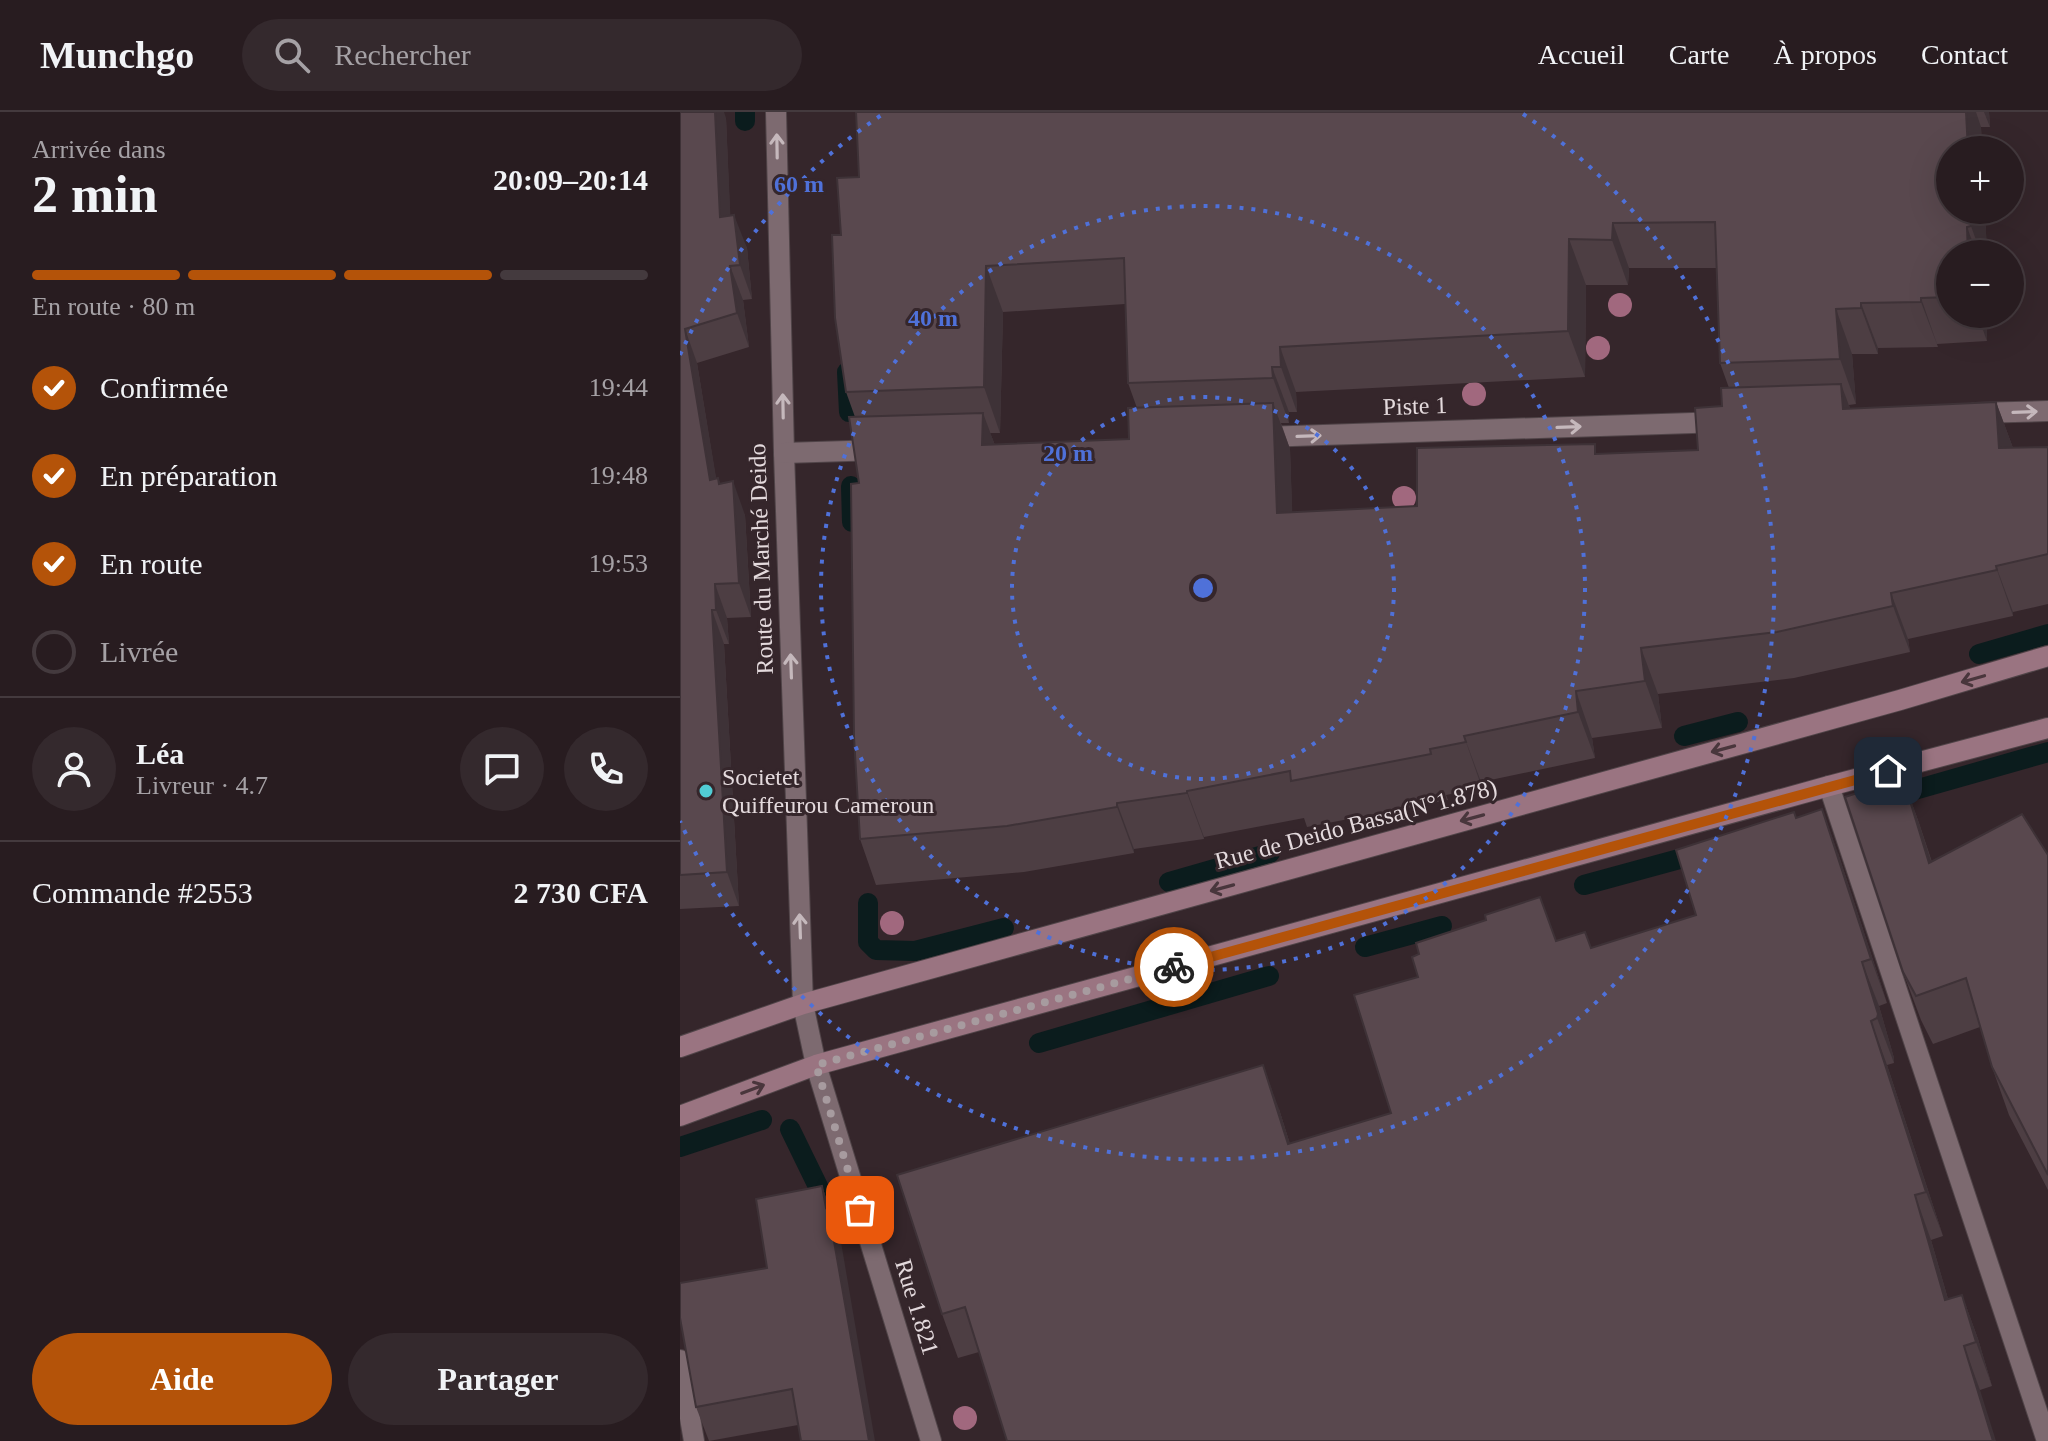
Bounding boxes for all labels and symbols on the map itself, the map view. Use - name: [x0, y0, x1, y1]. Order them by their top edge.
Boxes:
- one-way arrow: [769, 133, 784, 160]
- text: 60 m: [774, 171, 824, 197]
- text: 40 m: [908, 305, 958, 331]
- street label: Piste 1: [1382, 392, 1448, 420]
- one-way arrow: [775, 393, 790, 420]
- one-way arrow: [2011, 404, 2038, 419]
- one-way arrow: [1555, 419, 1582, 434]
- one-way arrow: [1295, 428, 1322, 443]
- text: 20 m: [1043, 440, 1093, 466]
- street label: Route du Marché Deido: [744, 443, 778, 675]
- centre of rings: [1189, 574, 1217, 602]
- one-way arrow: [783, 653, 798, 680]
- one-way arrow: [1961, 672, 1987, 687]
- pin: [1854, 737, 1922, 805]
- one-way arrow: [1710, 742, 1736, 757]
- place label: Societet Quiffeurou Cameroun: [722, 764, 934, 818]
- street label: Rue de Deido Bassa(N°1.878): [1212, 774, 1500, 874]
- marker: Societet Quiffeurou Cameroun: [697, 782, 715, 800]
- one-way arrow: [1460, 812, 1486, 827]
- one-way arrow: [1209, 881, 1235, 896]
- one-way arrow: [792, 913, 807, 940]
- courier: [1134, 927, 1214, 1007]
- one-way arrow: [740, 1081, 765, 1095]
- pin: [826, 1176, 894, 1244]
- street label: Rue 1.821: [890, 1256, 944, 1358]

